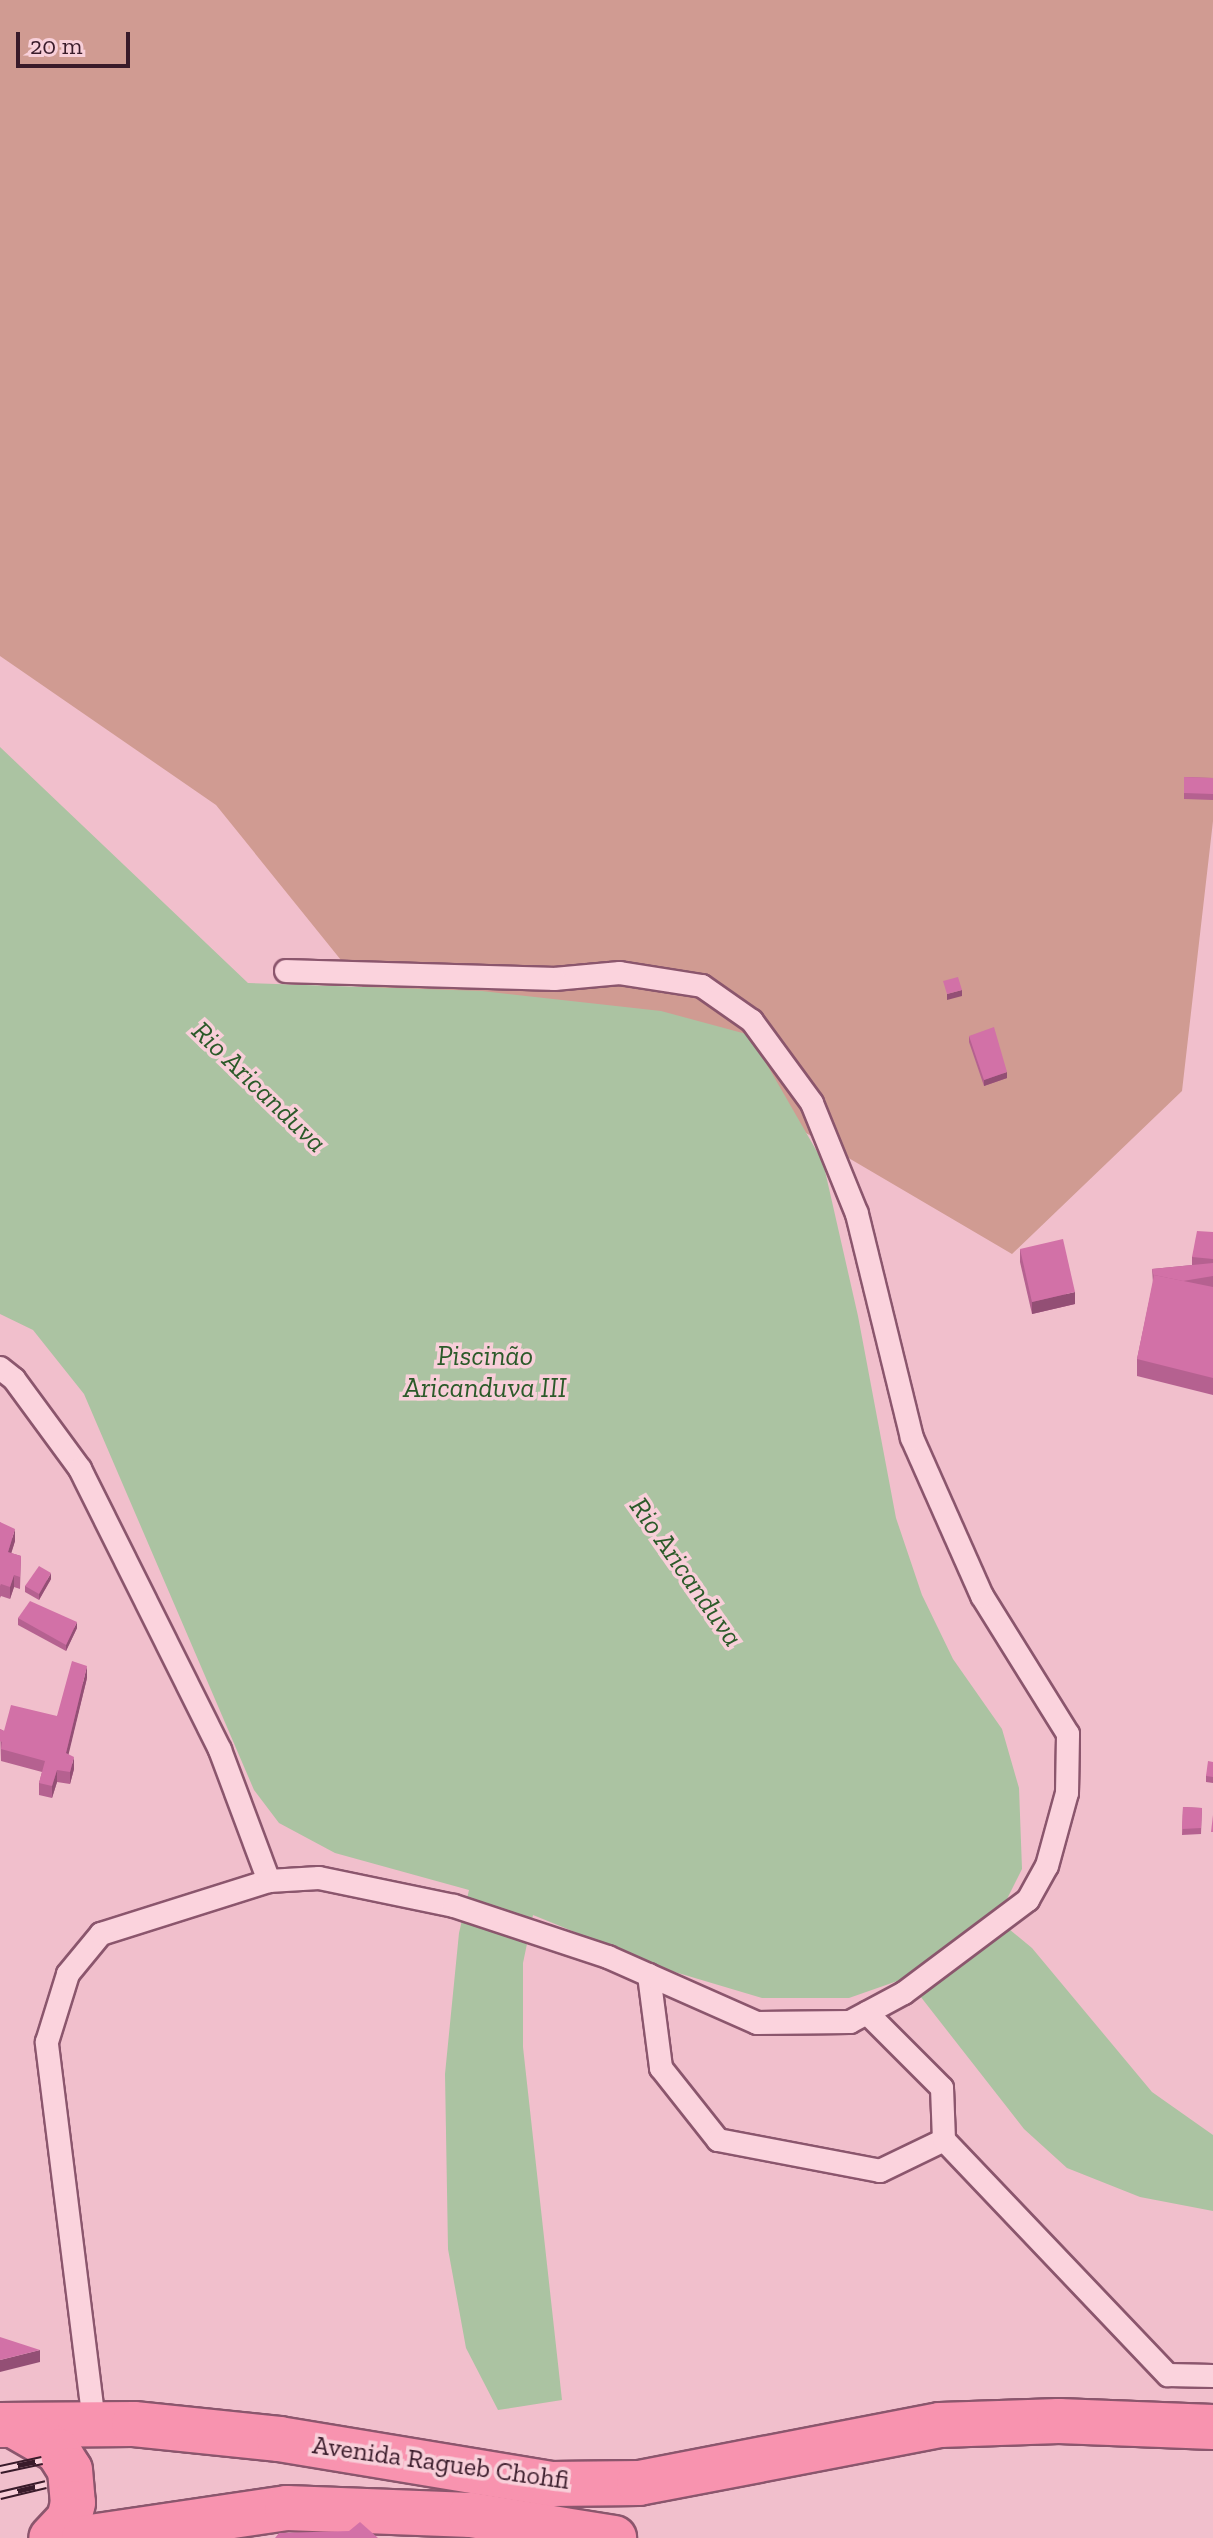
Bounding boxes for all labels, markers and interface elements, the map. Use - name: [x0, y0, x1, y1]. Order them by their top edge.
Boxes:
- scale bar: [20, 16, 134, 66]
- text: 20 m: [30, 31, 82, 60]
- water label: Rio Aricanduva: [184, 1014, 334, 1160]
- water label: Piscinão Aricanduva III: [403, 1339, 567, 1405]
- water label: Rio Aricanduva: [622, 1491, 750, 1653]
- street label: Avenida Ragueb Chohfi: [311, 2430, 571, 2496]

